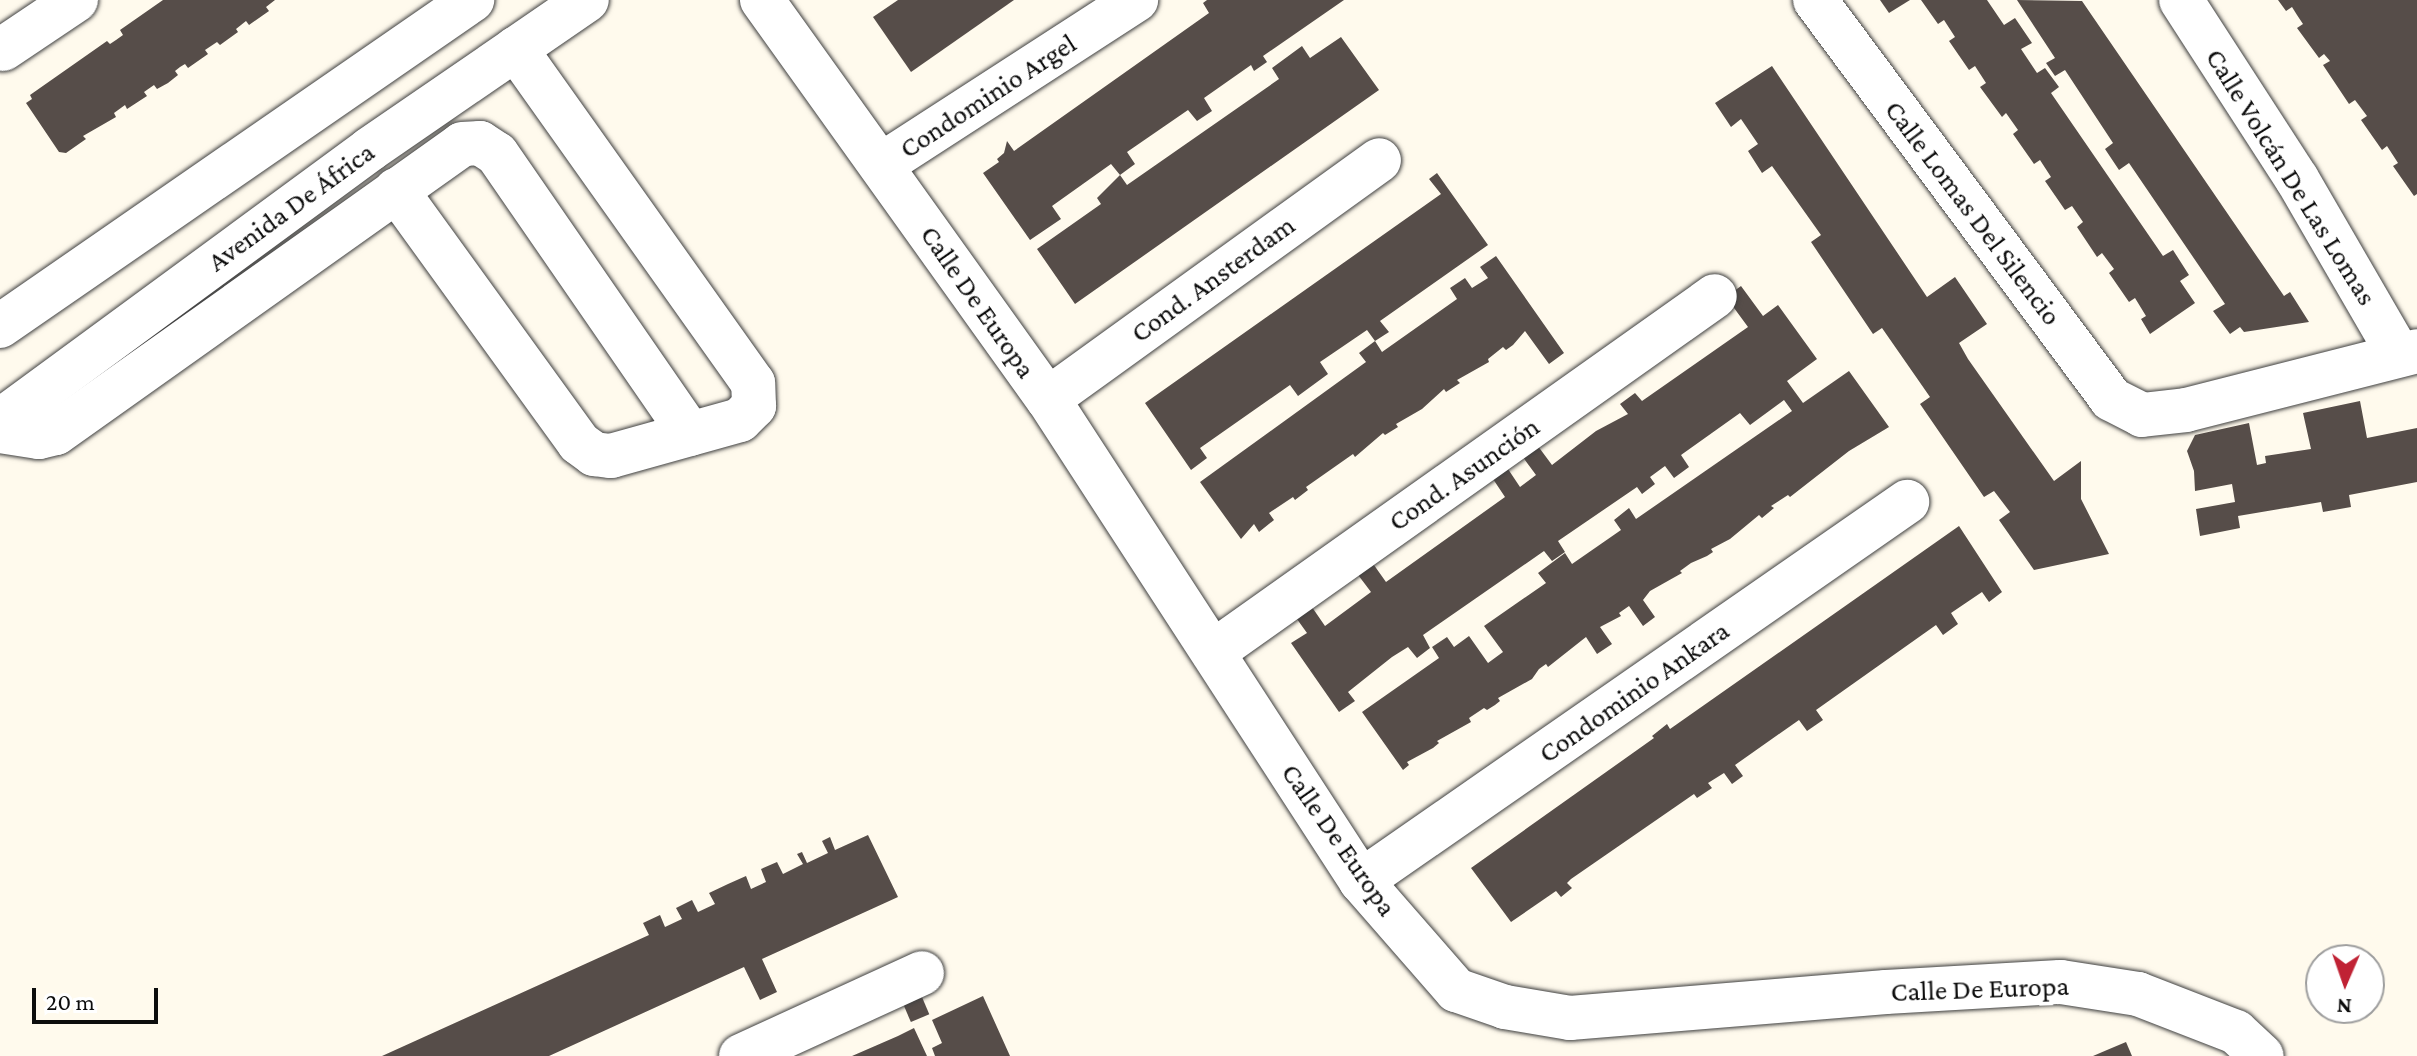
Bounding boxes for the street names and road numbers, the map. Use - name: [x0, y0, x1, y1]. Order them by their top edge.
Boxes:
- street label: Condominio Argel: [893, 26, 1083, 166]
- street label: Calle Volcán De Las Lomas: [2198, 42, 2384, 312]
- street label: Calle Lomas Del Silencio: [1878, 94, 2068, 332]
- street label: Avenida De África: [201, 135, 381, 279]
- street label: Cond. Ansterdam: [1124, 208, 1302, 350]
- street label: Calle De Europa: [913, 219, 1043, 385]
- street label: Cond. Asunción: [1382, 410, 1546, 538]
- street label: Condominio Ankara: [1532, 614, 1736, 770]
- street label: Calle De Europa: [1274, 757, 1404, 923]
- street label: Calle De Europa: [1890, 969, 2070, 1009]

